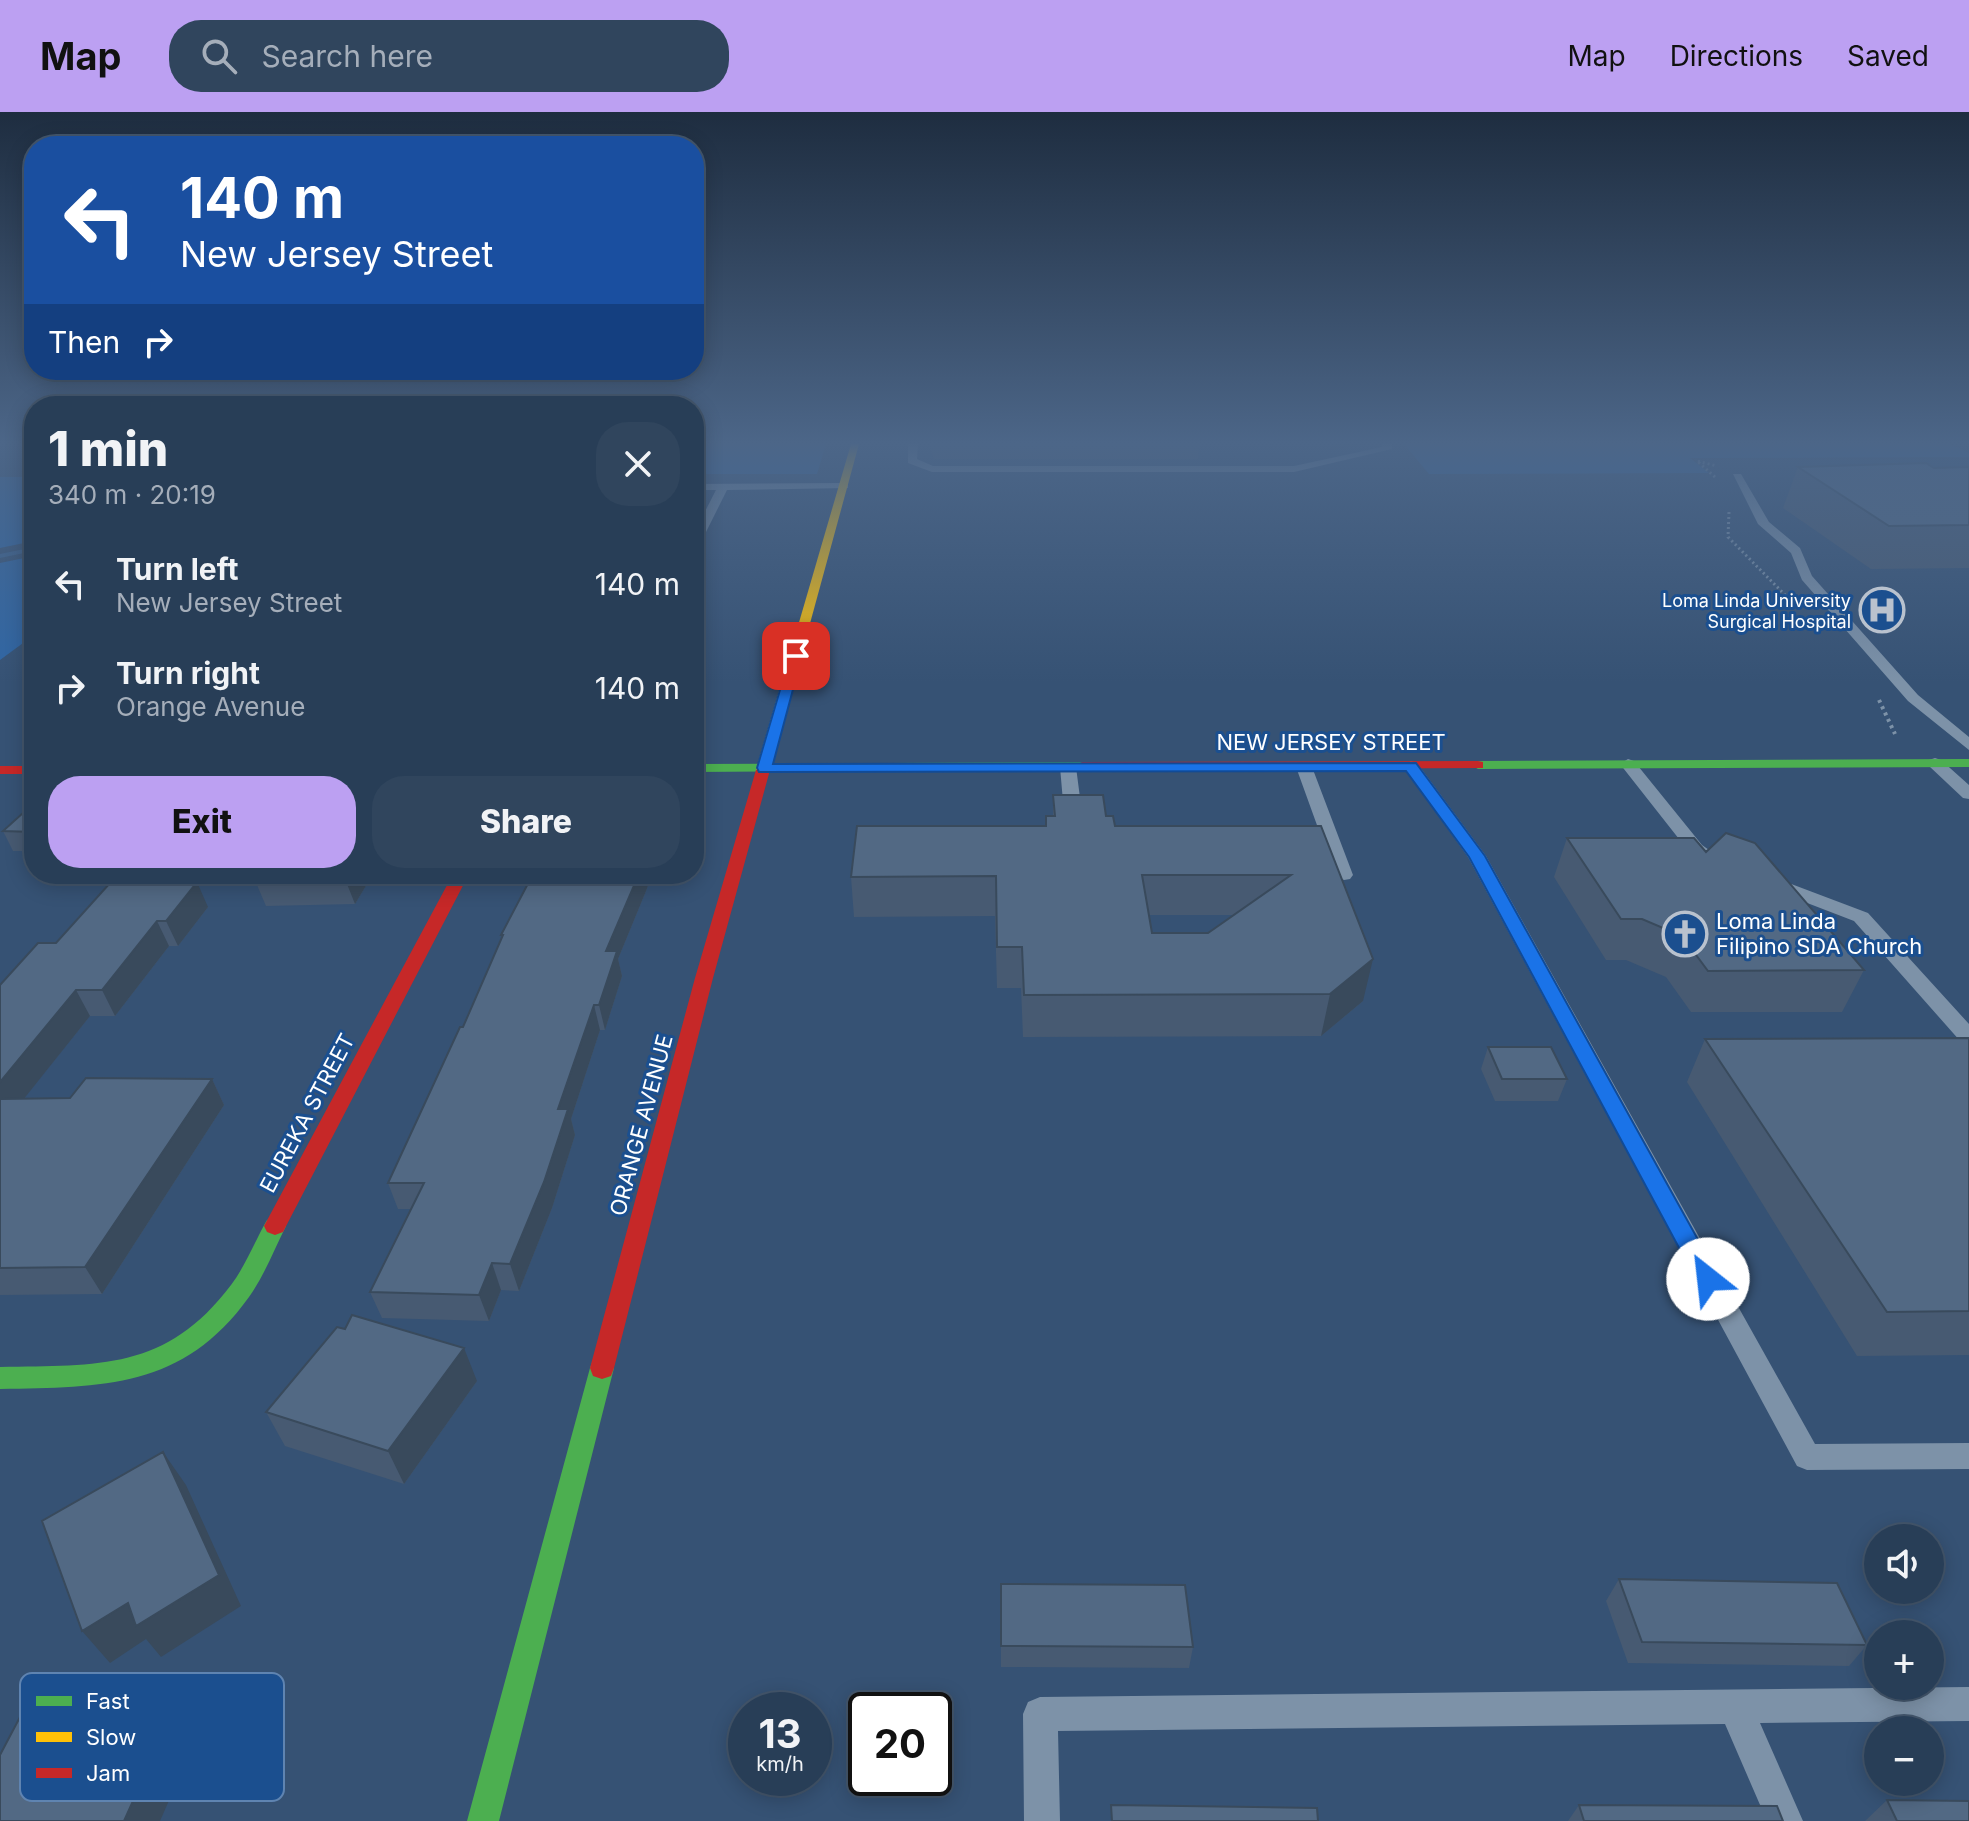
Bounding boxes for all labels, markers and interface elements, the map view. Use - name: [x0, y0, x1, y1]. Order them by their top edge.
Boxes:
- search box: [169, 20, 729, 92]
- text: Map: [40, 33, 121, 79]
- icon: search: [197, 34, 241, 78]
- text: Search here: [261, 38, 433, 74]
- text: Map: [1567, 39, 1626, 73]
- text: Directions: [1670, 39, 1803, 73]
- text: Saved: [1847, 39, 1929, 73]
- text: 140 m: [180, 164, 344, 232]
- icon: left: [48, 168, 152, 272]
- text: New Jersey Street: [180, 232, 493, 276]
- icon: right: [136, 320, 180, 364]
- text: Then: [48, 324, 120, 360]
- text: 1 min: [48, 419, 168, 478]
- button: close: [596, 422, 680, 506]
- text: 340 m · 20:19: [48, 479, 216, 510]
- text: Turn left: [116, 551, 238, 587]
- icon: left: [48, 562, 92, 606]
- text: 140 m: [595, 566, 680, 602]
- hospital icon: Loma Linda University Surgical Hospital: [1858, 586, 1906, 634]
- text: New Jersey Street: [116, 587, 342, 618]
- place label: Loma Linda University Surgical Hospital: [1662, 590, 1851, 632]
- pin: [762, 622, 830, 690]
- icon: arrive: [774, 634, 818, 678]
- text: Turn right: [116, 655, 260, 691]
- icon: right: [48, 666, 92, 710]
- text: 140 m: [595, 670, 680, 706]
- text: Orange Avenue: [116, 691, 305, 722]
- street label: NEW JERSEY STREET: [1216, 729, 1446, 755]
- button: Exit: [48, 776, 356, 868]
- button: Share: [372, 776, 680, 868]
- place label: Loma Linda Filipino SDA Church: [1716, 908, 1922, 959]
- church icon: Loma Linda Filipino SDA Church: [1661, 910, 1709, 958]
- street label: EUREKA STREET: [254, 1029, 360, 1197]
- street label: ORANGE AVENUE: [604, 1031, 678, 1219]
- position arrow: [1666, 1237, 1750, 1321]
- map controls: [1864, 1524, 1944, 1796]
- button: sound: [1864, 1524, 1944, 1604]
- button: +: [1864, 1620, 1944, 1700]
- legend: [20, 1673, 284, 1801]
- text: Fast: [86, 1688, 130, 1714]
- speed limit sign: 20: [848, 1692, 952, 1796]
- text: 13: [758, 1709, 802, 1758]
- button: −: [1864, 1716, 1944, 1796]
- text: Slow: [86, 1724, 136, 1750]
- text: km/h: [756, 1752, 804, 1776]
- text: Jam: [86, 1760, 130, 1786]

